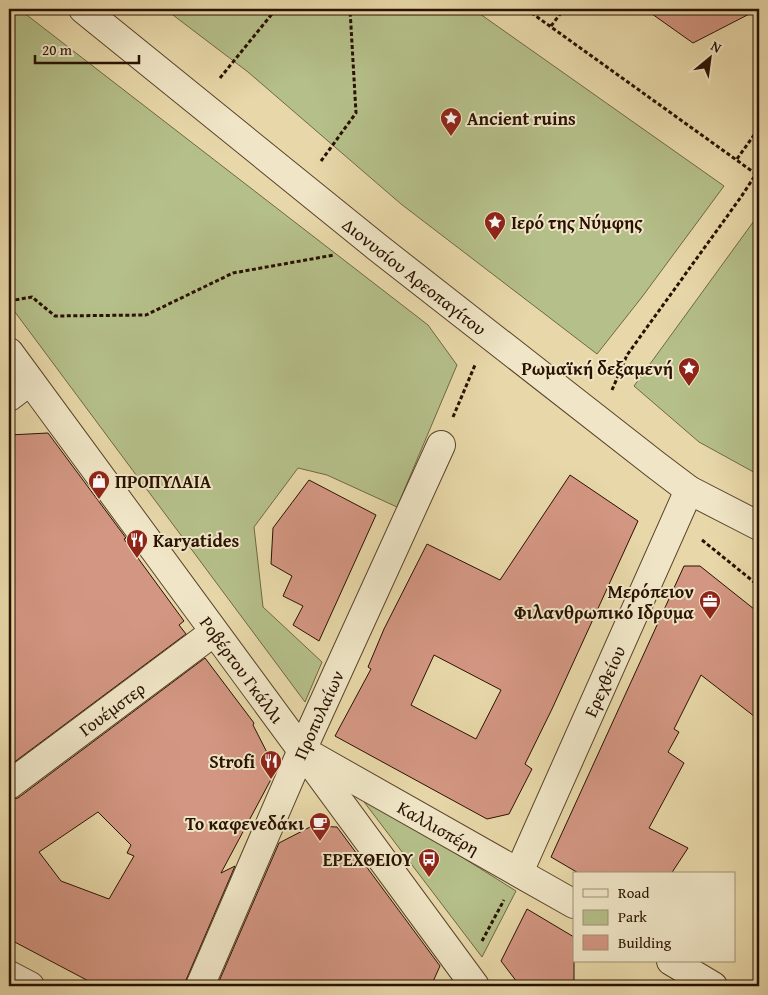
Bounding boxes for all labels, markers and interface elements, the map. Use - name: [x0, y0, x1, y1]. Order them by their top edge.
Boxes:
- scale bar: [35, 32, 139, 64]
- north arrow: [686, 32, 736, 82]
- text: N: [707, 36, 726, 58]
- text: 20 m: [42, 39, 73, 60]
- place label: Ancient ruins: [467, 105, 576, 132]
- place icon: Ancient ruins: [439, 106, 463, 137]
- place label: Ιερό της Νύμφης: [511, 209, 643, 236]
- place icon: Ιερό της Νύμφης: [483, 210, 507, 241]
- street label: Διονυσίου Αρεοπαγίτου: [337, 211, 493, 341]
- place label: Ρωμαϊκή δεξαμενή: [521, 355, 673, 382]
- place icon: Ρωμαϊκή δεξαμενή: [677, 356, 701, 387]
- place label: ΠΡΟΠΥΛΑΙΑ: [115, 468, 212, 495]
- shop icon: ΠΡΟΠΥΛΑΙΑ: [87, 469, 111, 500]
- place label: Karyatides: [153, 527, 240, 554]
- restaurant icon: Karyatides: [125, 528, 149, 559]
- place label: Μερόπειον Φιλανθρωπικό Ιδρυμα: [514, 578, 694, 626]
- office icon: Μερόπειον Φιλανθρωπικό Ιδρυμα: [698, 589, 722, 620]
- street label: Ροβέρτου Γκάλλι: [194, 610, 291, 729]
- street label: Ερεχθείου: [576, 641, 632, 721]
- street label: Προπυλαίων: [286, 665, 350, 764]
- street label: Γουέμστερ: [73, 674, 151, 742]
- place label: Strofi: [209, 748, 255, 775]
- restaurant icon: Strofi: [259, 749, 283, 780]
- street label: Καλλισπέρη: [393, 793, 485, 861]
- place label: Το καφενεδάκι: [185, 810, 304, 837]
- cafe icon: Το καφενεδάκι: [308, 811, 332, 842]
- place label: ΕΡΕΧΘΕΙΟΥ: [323, 846, 414, 873]
- bus stop icon: ΕΡΕΧΘΕΙΟΥ: [417, 847, 441, 878]
- legend: [573, 872, 736, 962]
- text: Road: [618, 882, 649, 903]
- text: Park: [618, 906, 647, 927]
- text: Building: [618, 932, 672, 953]

